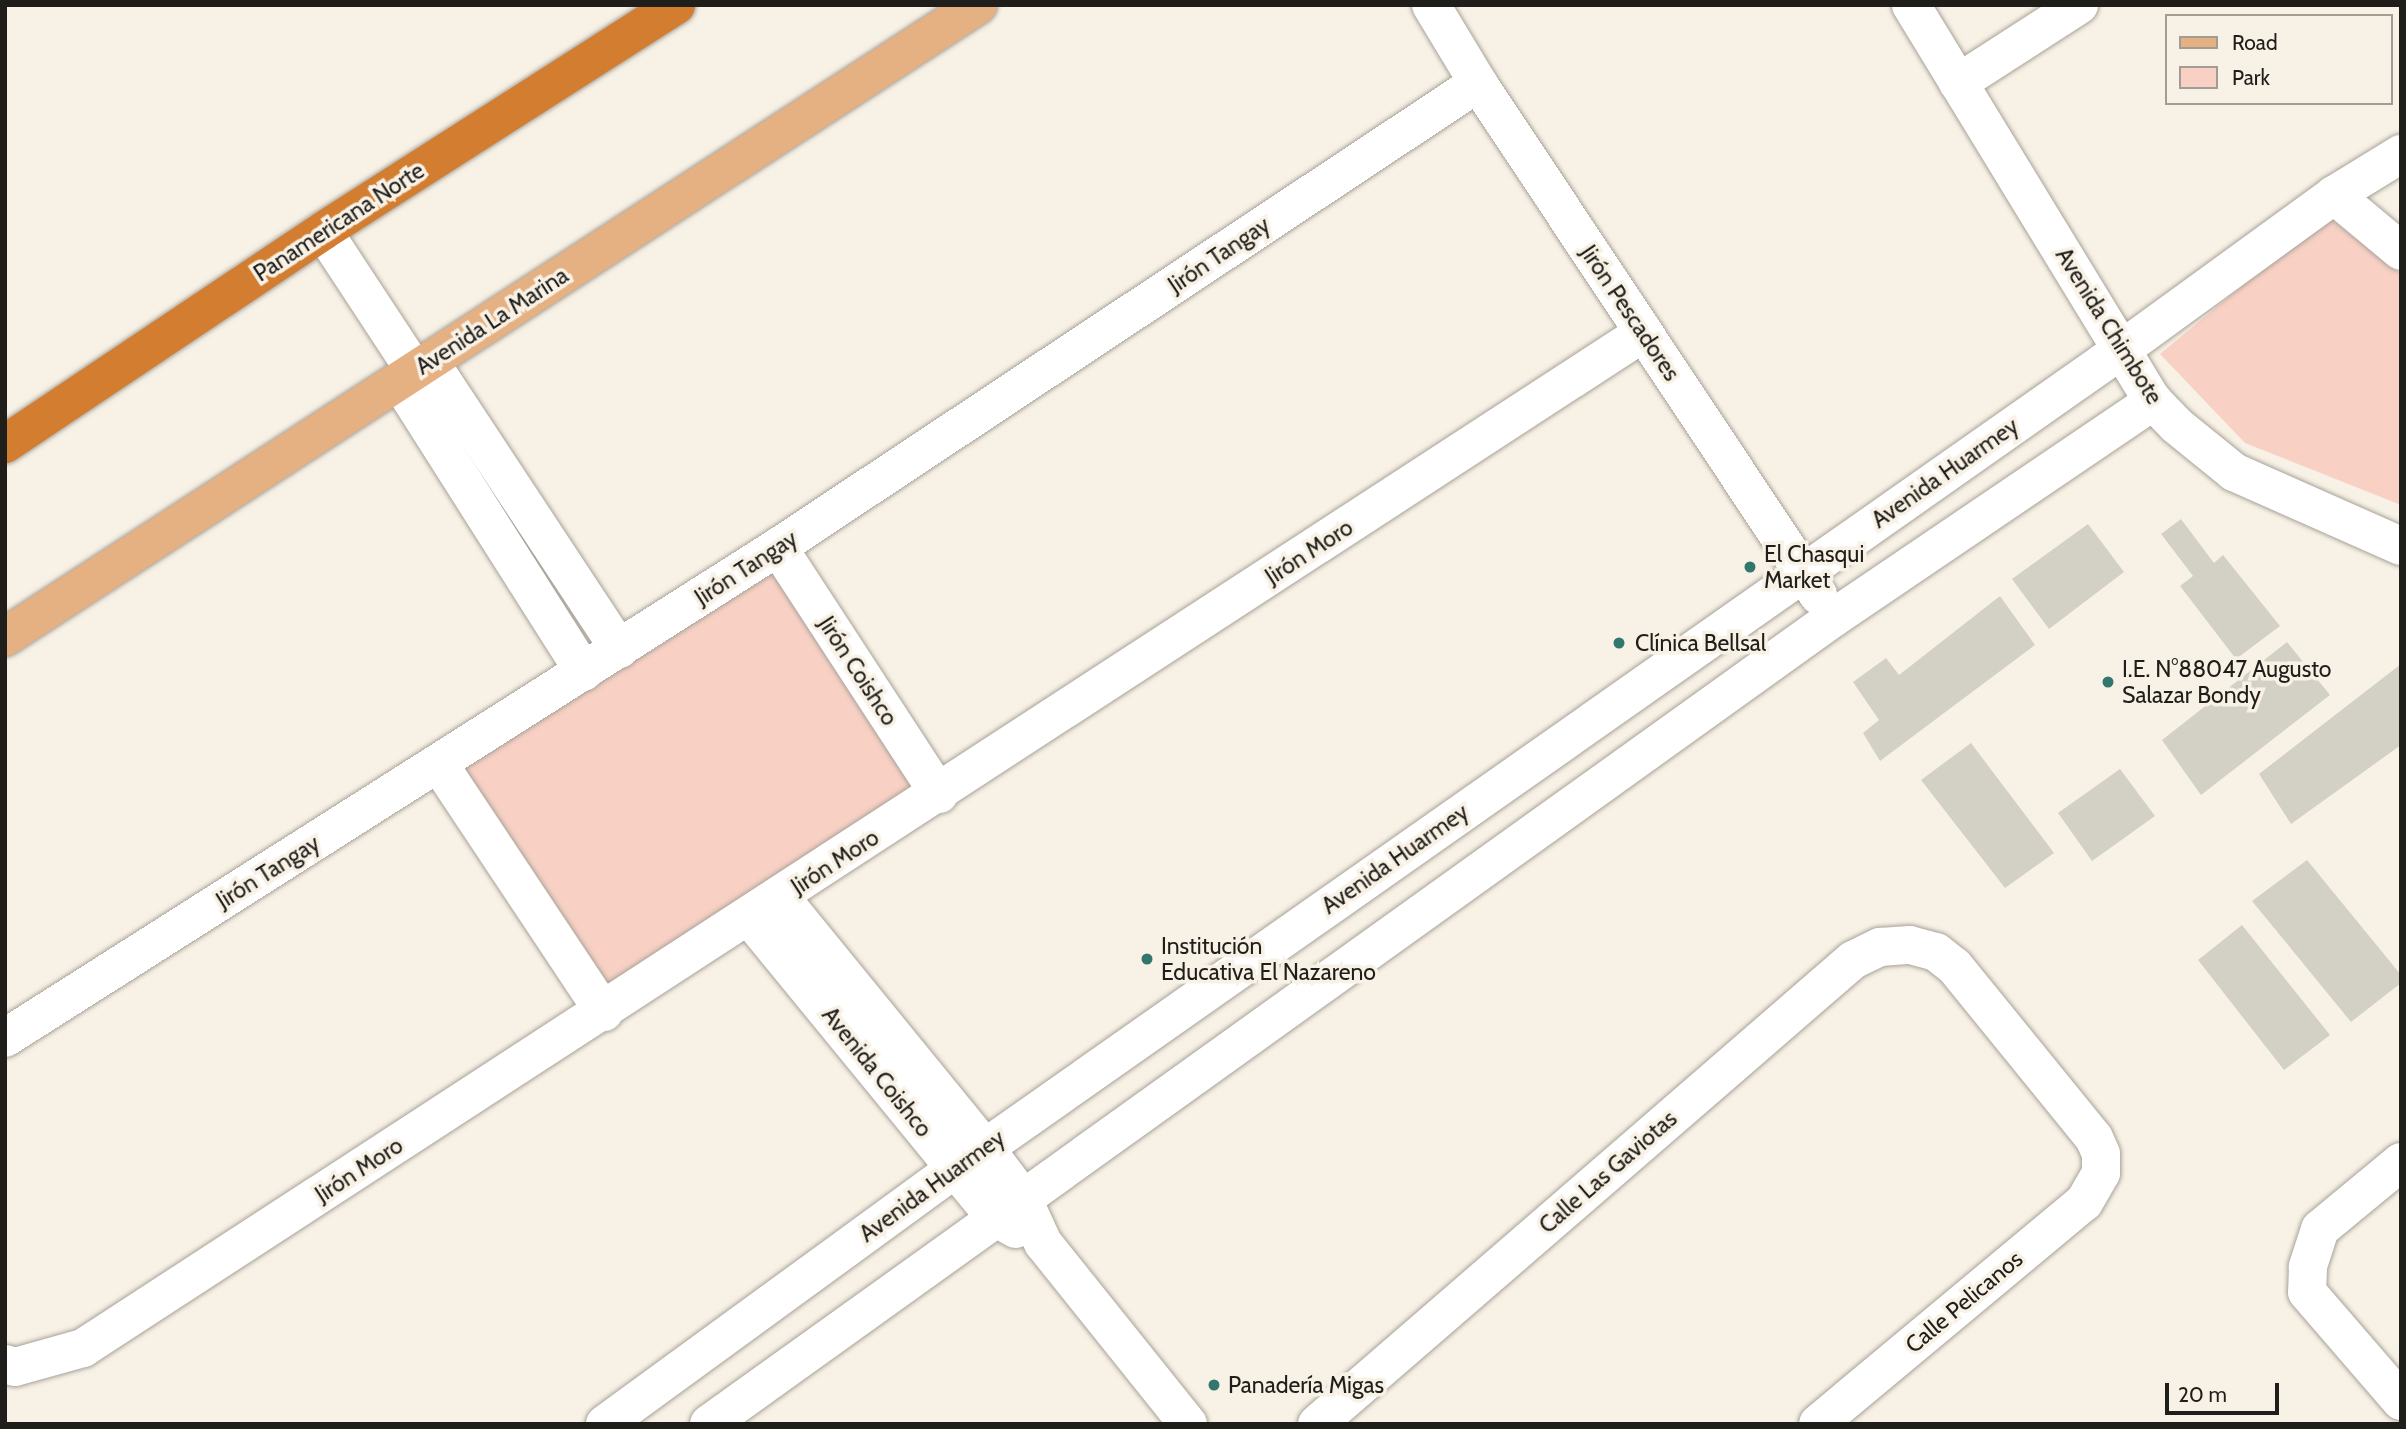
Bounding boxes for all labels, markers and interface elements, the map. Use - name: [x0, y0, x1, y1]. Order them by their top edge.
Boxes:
- legend: [2164, 14, 2392, 105]
- text: Road: [2232, 30, 2278, 55]
- text: Park: [2232, 65, 2270, 90]
- street label: Panamericana Norte: [249, 157, 429, 287]
- street label: Jirón Tangay: [1163, 211, 1275, 299]
- street label: Jirón Pescadores: [1575, 240, 1685, 386]
- street label: Avenida Chimbote: [2050, 243, 2168, 409]
- street label: Avenida La Marina: [411, 261, 573, 381]
- street label: Avenida Huarmey: [1866, 412, 2024, 534]
- street label: Jirón Moro: [1260, 514, 1358, 590]
- street label: Jirón Tangay: [690, 525, 802, 611]
- place label: El Chasqui Market: [1764, 540, 1864, 594]
- marker: El Chasqui Market: [1742, 559, 1758, 575]
- street label: Jirón Coishco: [813, 611, 903, 731]
- place label: Clínica Bellsal: [1635, 629, 1766, 657]
- marker: Clínica Bellsal: [1609, 633, 1629, 653]
- place label: I.E. N°88047 Augusto Salazar Bondy: [2122, 655, 2331, 709]
- marker: I.E. N°88047 Augusto Salazar Bondy: [2100, 674, 2116, 690]
- street label: Avenida Huarmey: [1316, 798, 1474, 920]
- street label: Jirón Moro: [786, 824, 884, 900]
- street label: Jirón Tangay: [211, 829, 325, 915]
- place label: Institución Educativa El Nazareno: [1161, 932, 1376, 986]
- marker: Institución Educativa El Nazareno: [1139, 951, 1155, 967]
- street label: Avenida Coishco: [816, 1001, 938, 1143]
- street label: Calle Las Gaviotas: [1534, 1105, 1682, 1239]
- street label: Avenida Huarmey: [854, 1124, 1010, 1248]
- street label: Jirón Moro: [310, 1132, 408, 1208]
- street label: Calle Pelicanos: [1900, 1245, 2028, 1359]
- scale bar: [2168, 1370, 2282, 1414]
- place label: Panadería Migas: [1228, 1371, 1384, 1399]
- marker: Panadería Migas: [1206, 1377, 1222, 1393]
- text: 20 m: [2178, 1382, 2227, 1407]

